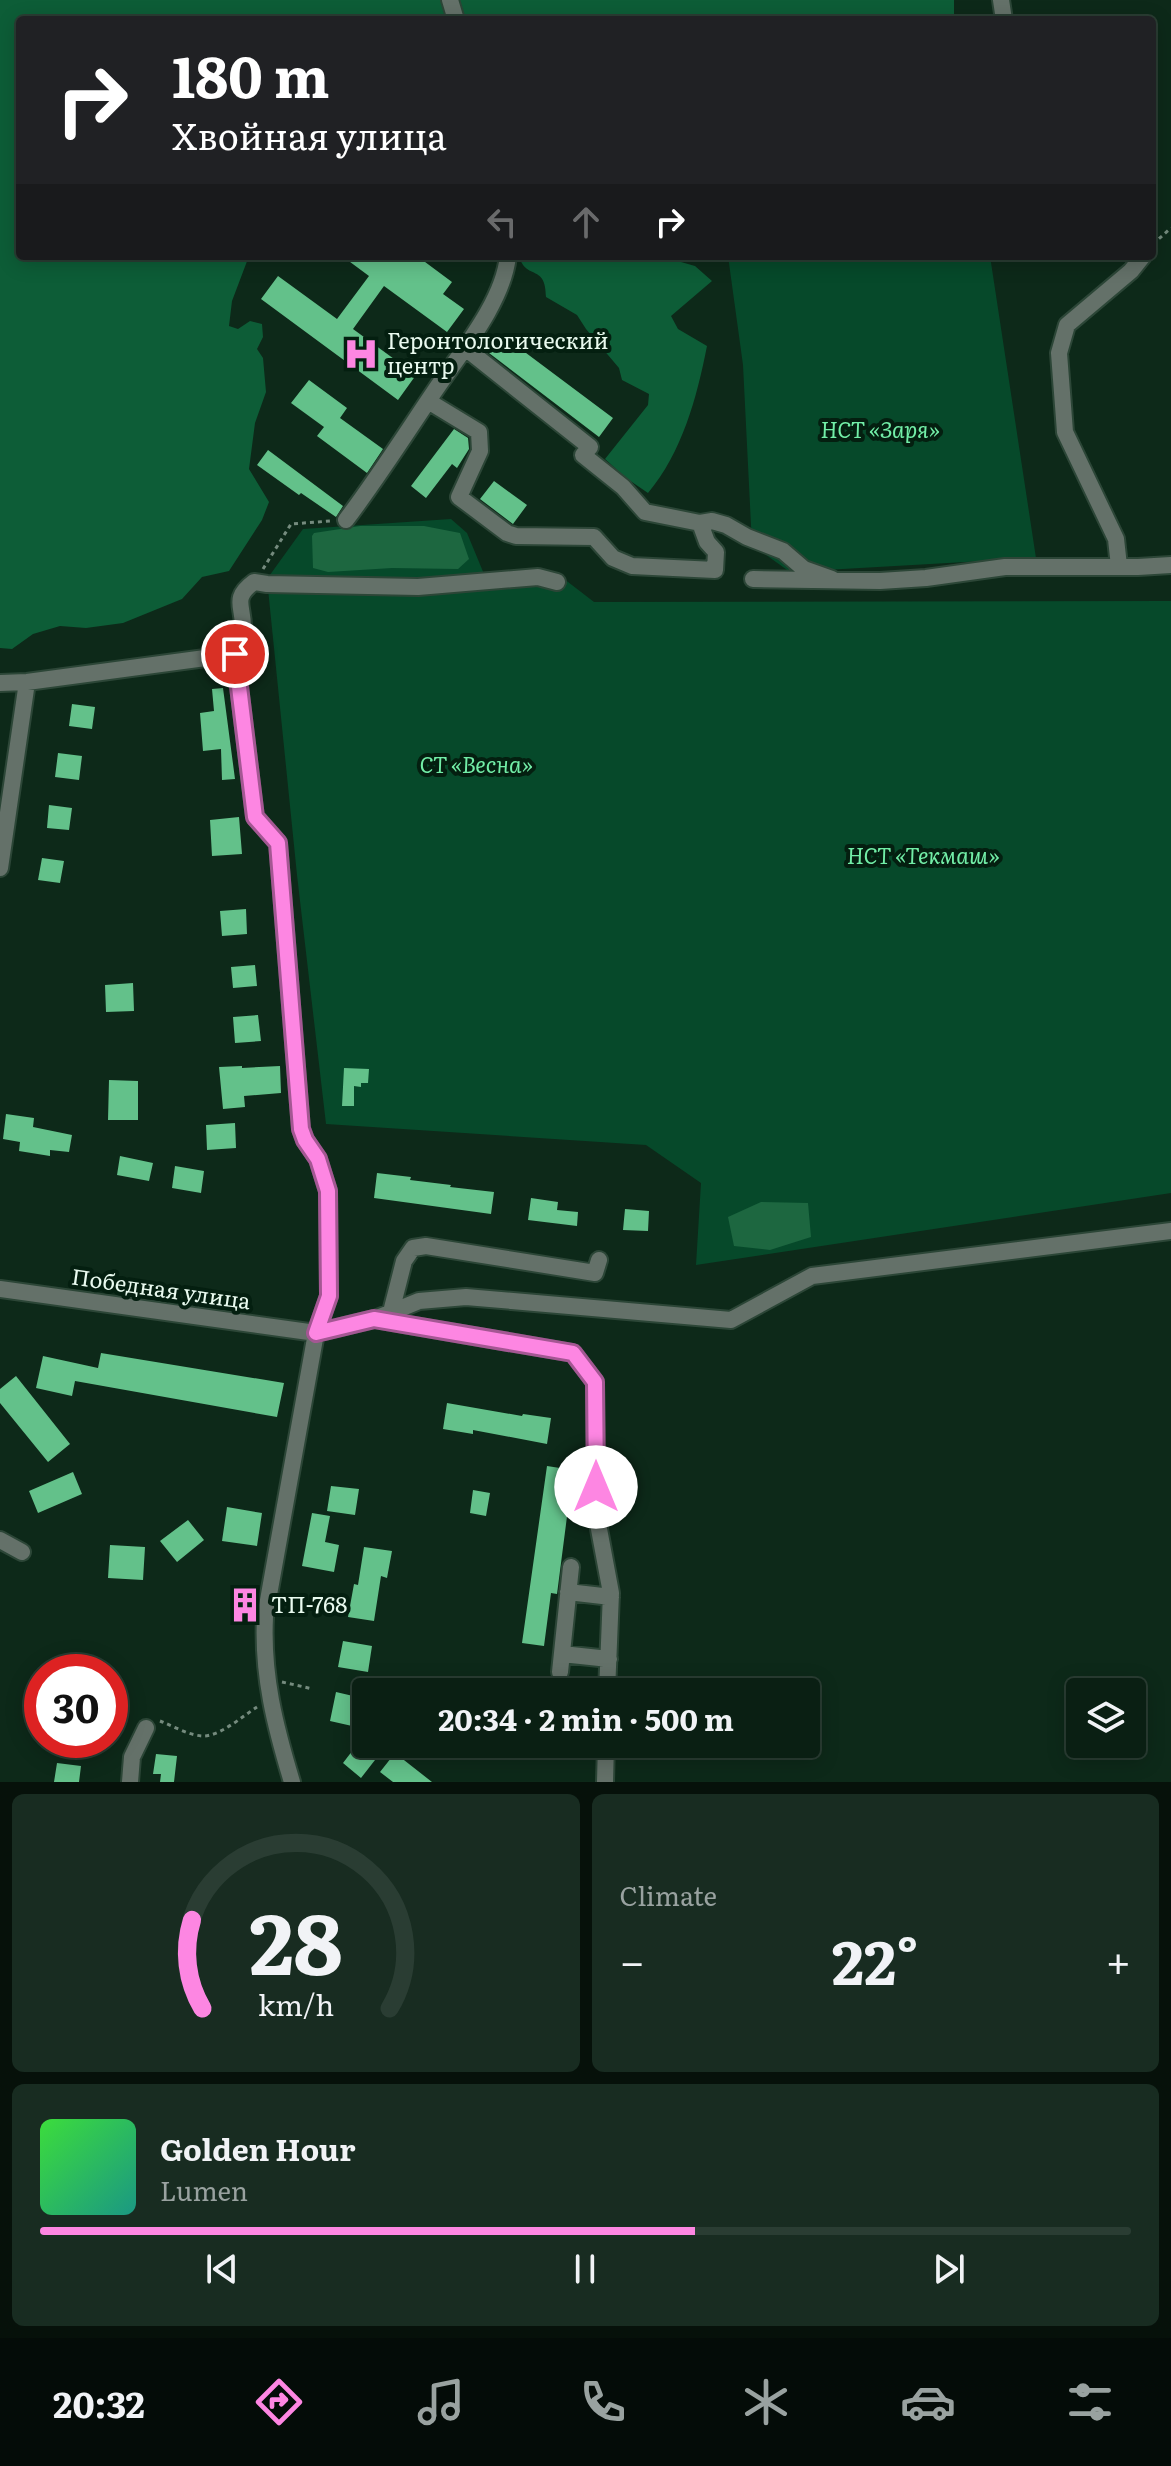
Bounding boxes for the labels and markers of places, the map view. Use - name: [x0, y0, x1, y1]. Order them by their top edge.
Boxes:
- place label: Геронтологический центр: [387, 323, 609, 381]
- hospital icon: Геронтологический центр: [342, 335, 380, 373]
- pin: [201, 620, 269, 688]
- building icon: ТП-768: [226, 1586, 264, 1624]
- place label: ТП-768: [271, 1587, 347, 1620]

